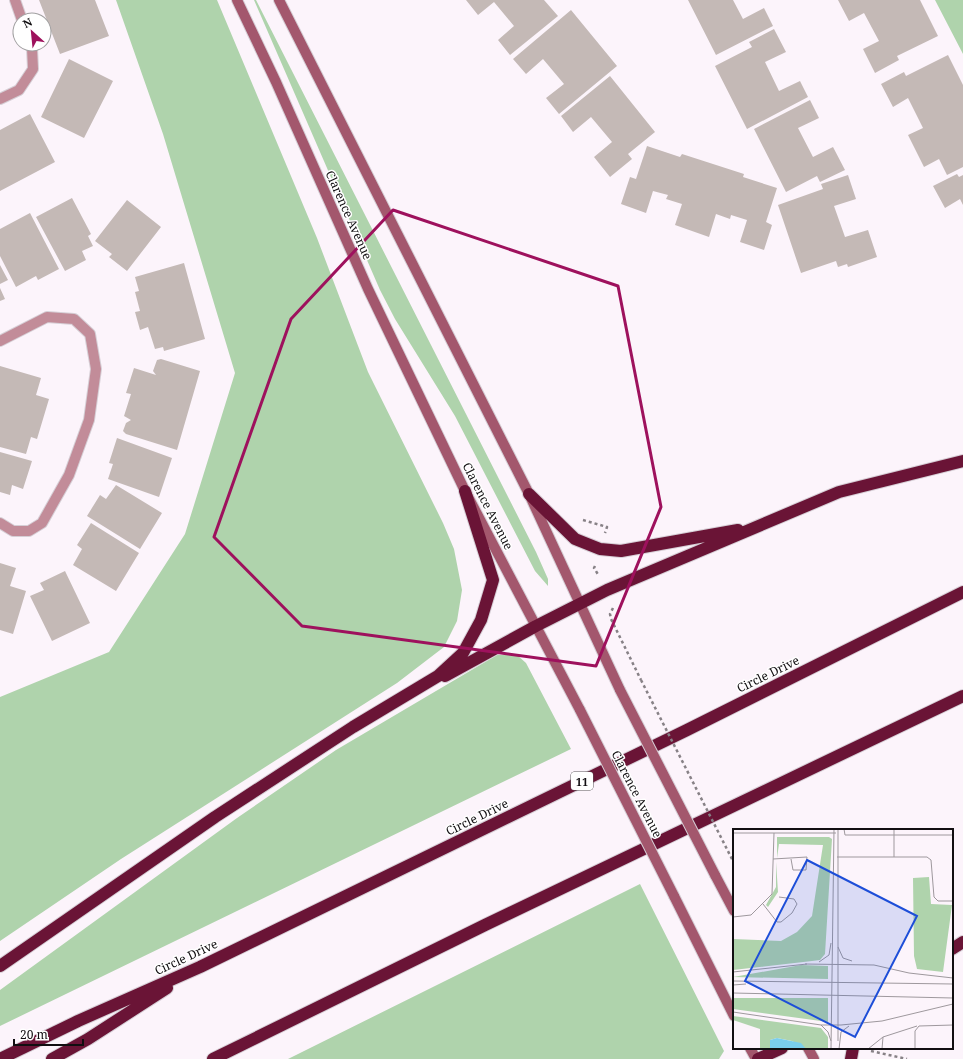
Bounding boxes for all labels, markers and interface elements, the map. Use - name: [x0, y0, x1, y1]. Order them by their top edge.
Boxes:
- north arrow: [12, 12, 52, 52]
- text: N: [20, 14, 35, 31]
- street label: Clarence Avenue: [322, 168, 376, 262]
- street label: Clarence Avenue: [459, 459, 517, 553]
- street label: Circle Drive: [734, 652, 802, 696]
- street label: Clarence Avenue: [608, 747, 666, 841]
- road number: 11: [571, 772, 593, 790]
- street label: Circle Drive: [443, 795, 511, 839]
- inset map: [733, 829, 953, 1049]
- street label: Circle Drive: [152, 935, 220, 979]
- scale bar: [14, 1021, 83, 1047]
- text: 20 m: [20, 1026, 48, 1043]

